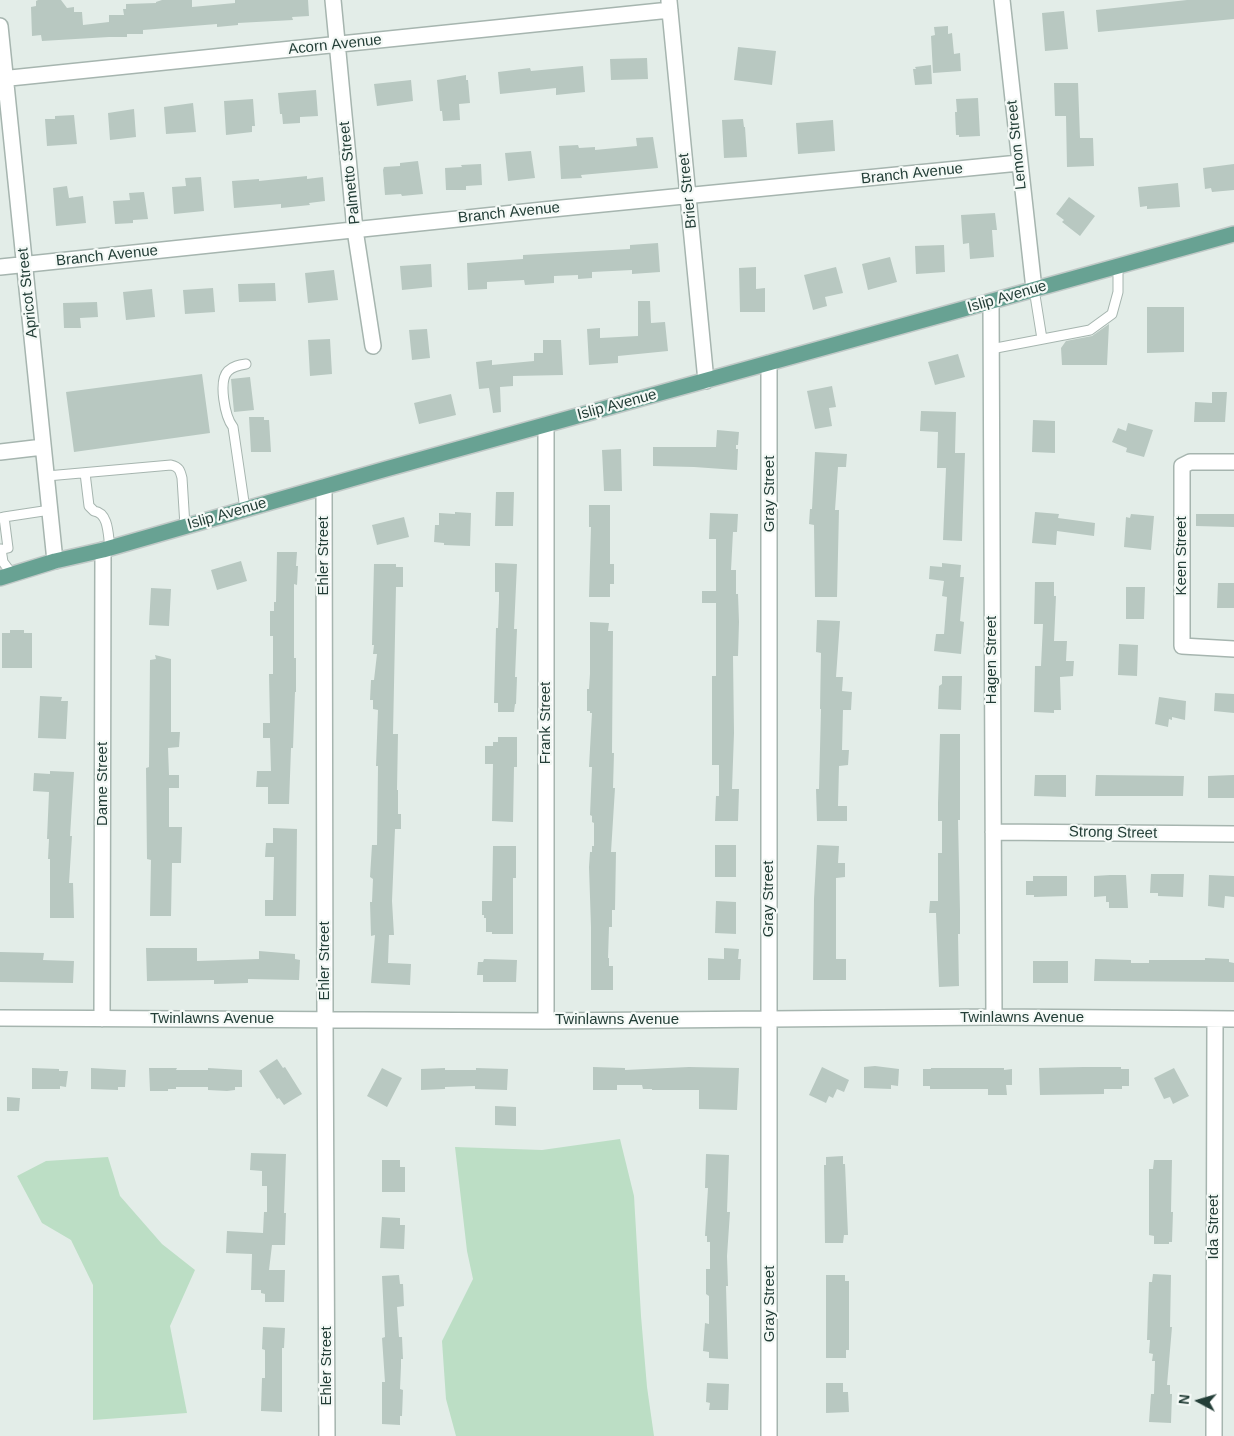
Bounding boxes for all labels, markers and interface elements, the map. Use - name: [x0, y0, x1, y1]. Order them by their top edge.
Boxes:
- street label: Acorn Avenue: [287, 31, 383, 59]
- street label: Lemon Street: [1003, 99, 1031, 191]
- street label: Palmetto Street: [336, 121, 364, 225]
- street label: Brier Street: [675, 152, 701, 230]
- street label: Branch Avenue: [860, 160, 964, 188]
- street label: Branch Avenue: [457, 199, 561, 227]
- street label: Branch Avenue: [55, 242, 159, 270]
- street label: Apricot Street: [14, 247, 42, 339]
- street label: Islip Avenue: [965, 277, 1049, 317]
- street label: Islip Avenue: [575, 386, 659, 424]
- street label: Gray Street: [761, 456, 779, 532]
- street label: Islip Avenue: [185, 494, 269, 534]
- street label: Ehler Street: [315, 516, 333, 596]
- street label: Keen Street: [1173, 516, 1191, 596]
- street label: Hagen Street: [983, 616, 1001, 704]
- street label: Frank Street: [537, 682, 555, 764]
- street label: Dame Street: [94, 742, 112, 826]
- street label: Strong Street: [1069, 823, 1157, 843]
- street label: Gray Street: [760, 861, 778, 937]
- street label: Ehler Street: [316, 921, 334, 1001]
- street label: Twinlawns Avenue: [960, 1009, 1084, 1027]
- street label: Twinlawns Avenue: [150, 1010, 274, 1028]
- street label: Twinlawns Avenue: [555, 1011, 679, 1029]
- street label: Ida Street: [1205, 1194, 1223, 1260]
- street label: Gray Street: [761, 1266, 779, 1342]
- street label: Ehler Street: [318, 1326, 336, 1406]
- north arrow: [1174, 1376, 1224, 1426]
- text: N: [1176, 1394, 1193, 1405]

